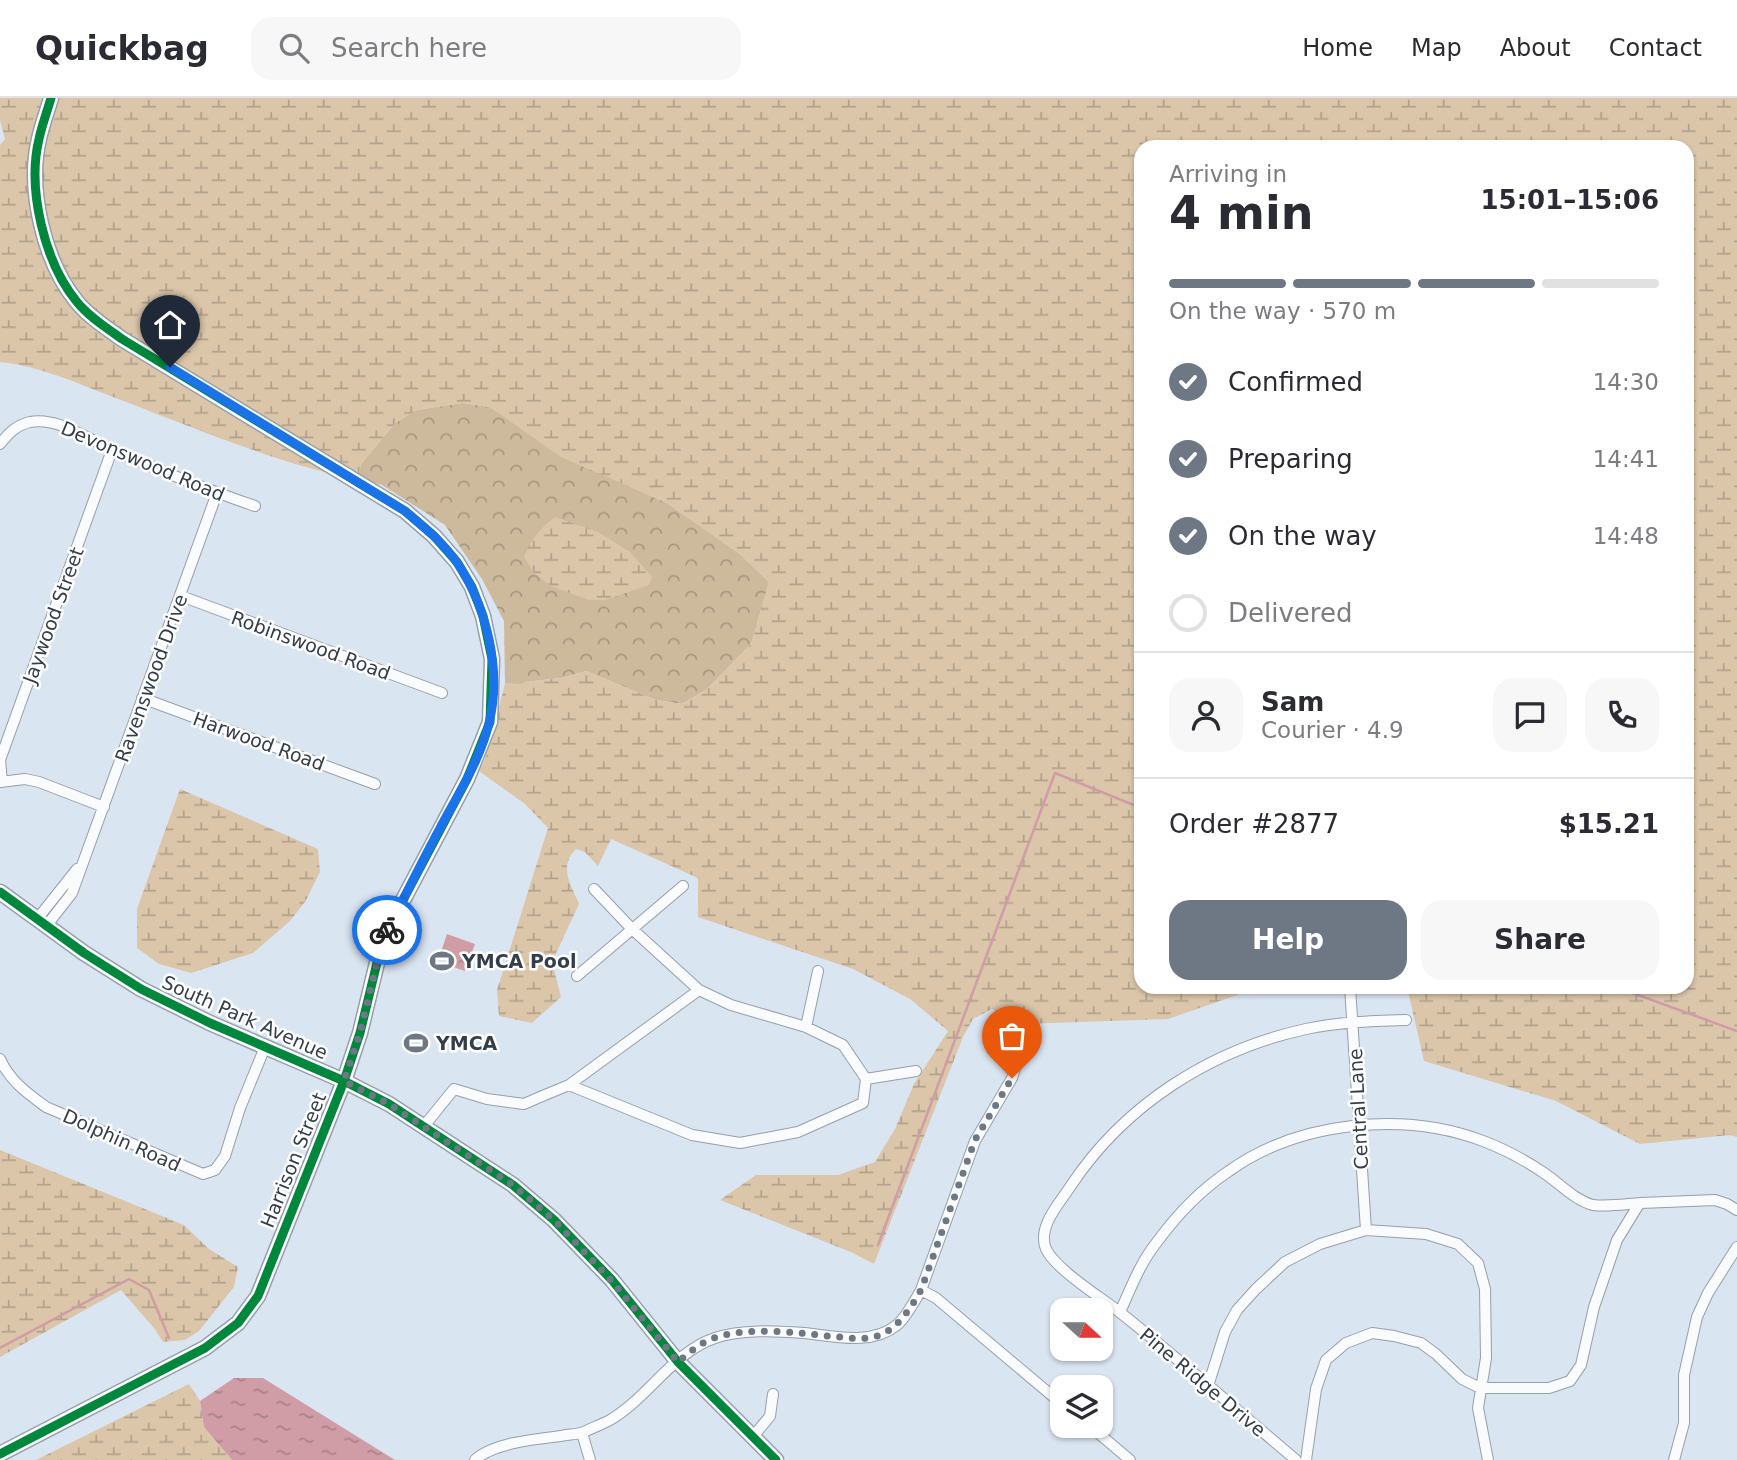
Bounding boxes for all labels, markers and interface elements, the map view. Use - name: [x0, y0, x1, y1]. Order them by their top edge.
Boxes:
- search box: [251, 17, 741, 80]
- text: Quickbag: [35, 29, 209, 68]
- icon: search: [275, 29, 313, 67]
- text: Search here: [331, 33, 487, 63]
- text: Home: [1302, 34, 1373, 62]
- text: Map: [1411, 34, 1462, 62]
- text: About: [1500, 34, 1571, 62]
- text: Contact: [1609, 34, 1702, 62]
- text: Arriving in: [1169, 161, 1287, 187]
- text: 15:01–15:06: [1480, 185, 1659, 215]
- text: 4 min: [1169, 186, 1313, 240]
- pin: [140, 295, 200, 367]
- text: On the way · 570 m: [1169, 298, 1396, 324]
- icon: home: [151, 306, 189, 344]
- icon: check: [1169, 363, 1207, 401]
- text: Confirmed: [1228, 367, 1363, 397]
- text: 14:30: [1593, 369, 1659, 395]
- street label: Devonswood Road: [58, 417, 228, 505]
- icon: check: [1169, 440, 1207, 478]
- text: Preparing: [1228, 444, 1353, 474]
- text: 14:41: [1593, 446, 1659, 472]
- icon: check: [1169, 517, 1207, 555]
- text: On the way: [1228, 521, 1377, 551]
- text: 14:48: [1593, 523, 1659, 549]
- street label: Jaywood Street: [18, 544, 88, 687]
- street label: Ravenswood Drive: [110, 591, 192, 765]
- text: Delivered: [1228, 598, 1352, 628]
- street label: Robinswood Road: [228, 606, 394, 684]
- button: person: [1169, 678, 1243, 752]
- button: chat: [1493, 678, 1567, 752]
- button: phone: [1585, 678, 1659, 752]
- text: Sam: [1261, 687, 1324, 717]
- street label: Harwood Road: [190, 707, 328, 775]
- text: Courier · 4.9: [1261, 717, 1404, 743]
- text: Order #2877: [1169, 809, 1339, 839]
- text: $15.21: [1559, 809, 1659, 839]
- courier: [352, 895, 422, 965]
- button: Help: [1169, 900, 1407, 980]
- button: Share: [1421, 900, 1659, 980]
- icon: bike: [368, 911, 406, 949]
- sports icon: YMCA Pool: [428, 947, 456, 975]
- place label: YMCA Pool: [461, 950, 576, 972]
- street label: South Park Avenue: [159, 971, 331, 1063]
- pin: [982, 1006, 1042, 1078]
- icon: bag: [993, 1017, 1031, 1055]
- sports icon: YMCA: [402, 1029, 430, 1057]
- place label: YMCA: [435, 1032, 498, 1054]
- street label: Central Lane: [1344, 1048, 1372, 1170]
- street label: Harrison Street: [256, 1089, 330, 1231]
- street label: Dolphin Road: [60, 1104, 184, 1176]
- north arrow: [1050, 1298, 1113, 1362]
- map controls: [1050, 1298, 1113, 1438]
- street label: Pine Ridge Drive: [1136, 1323, 1270, 1441]
- button: layers: [1050, 1375, 1113, 1438]

